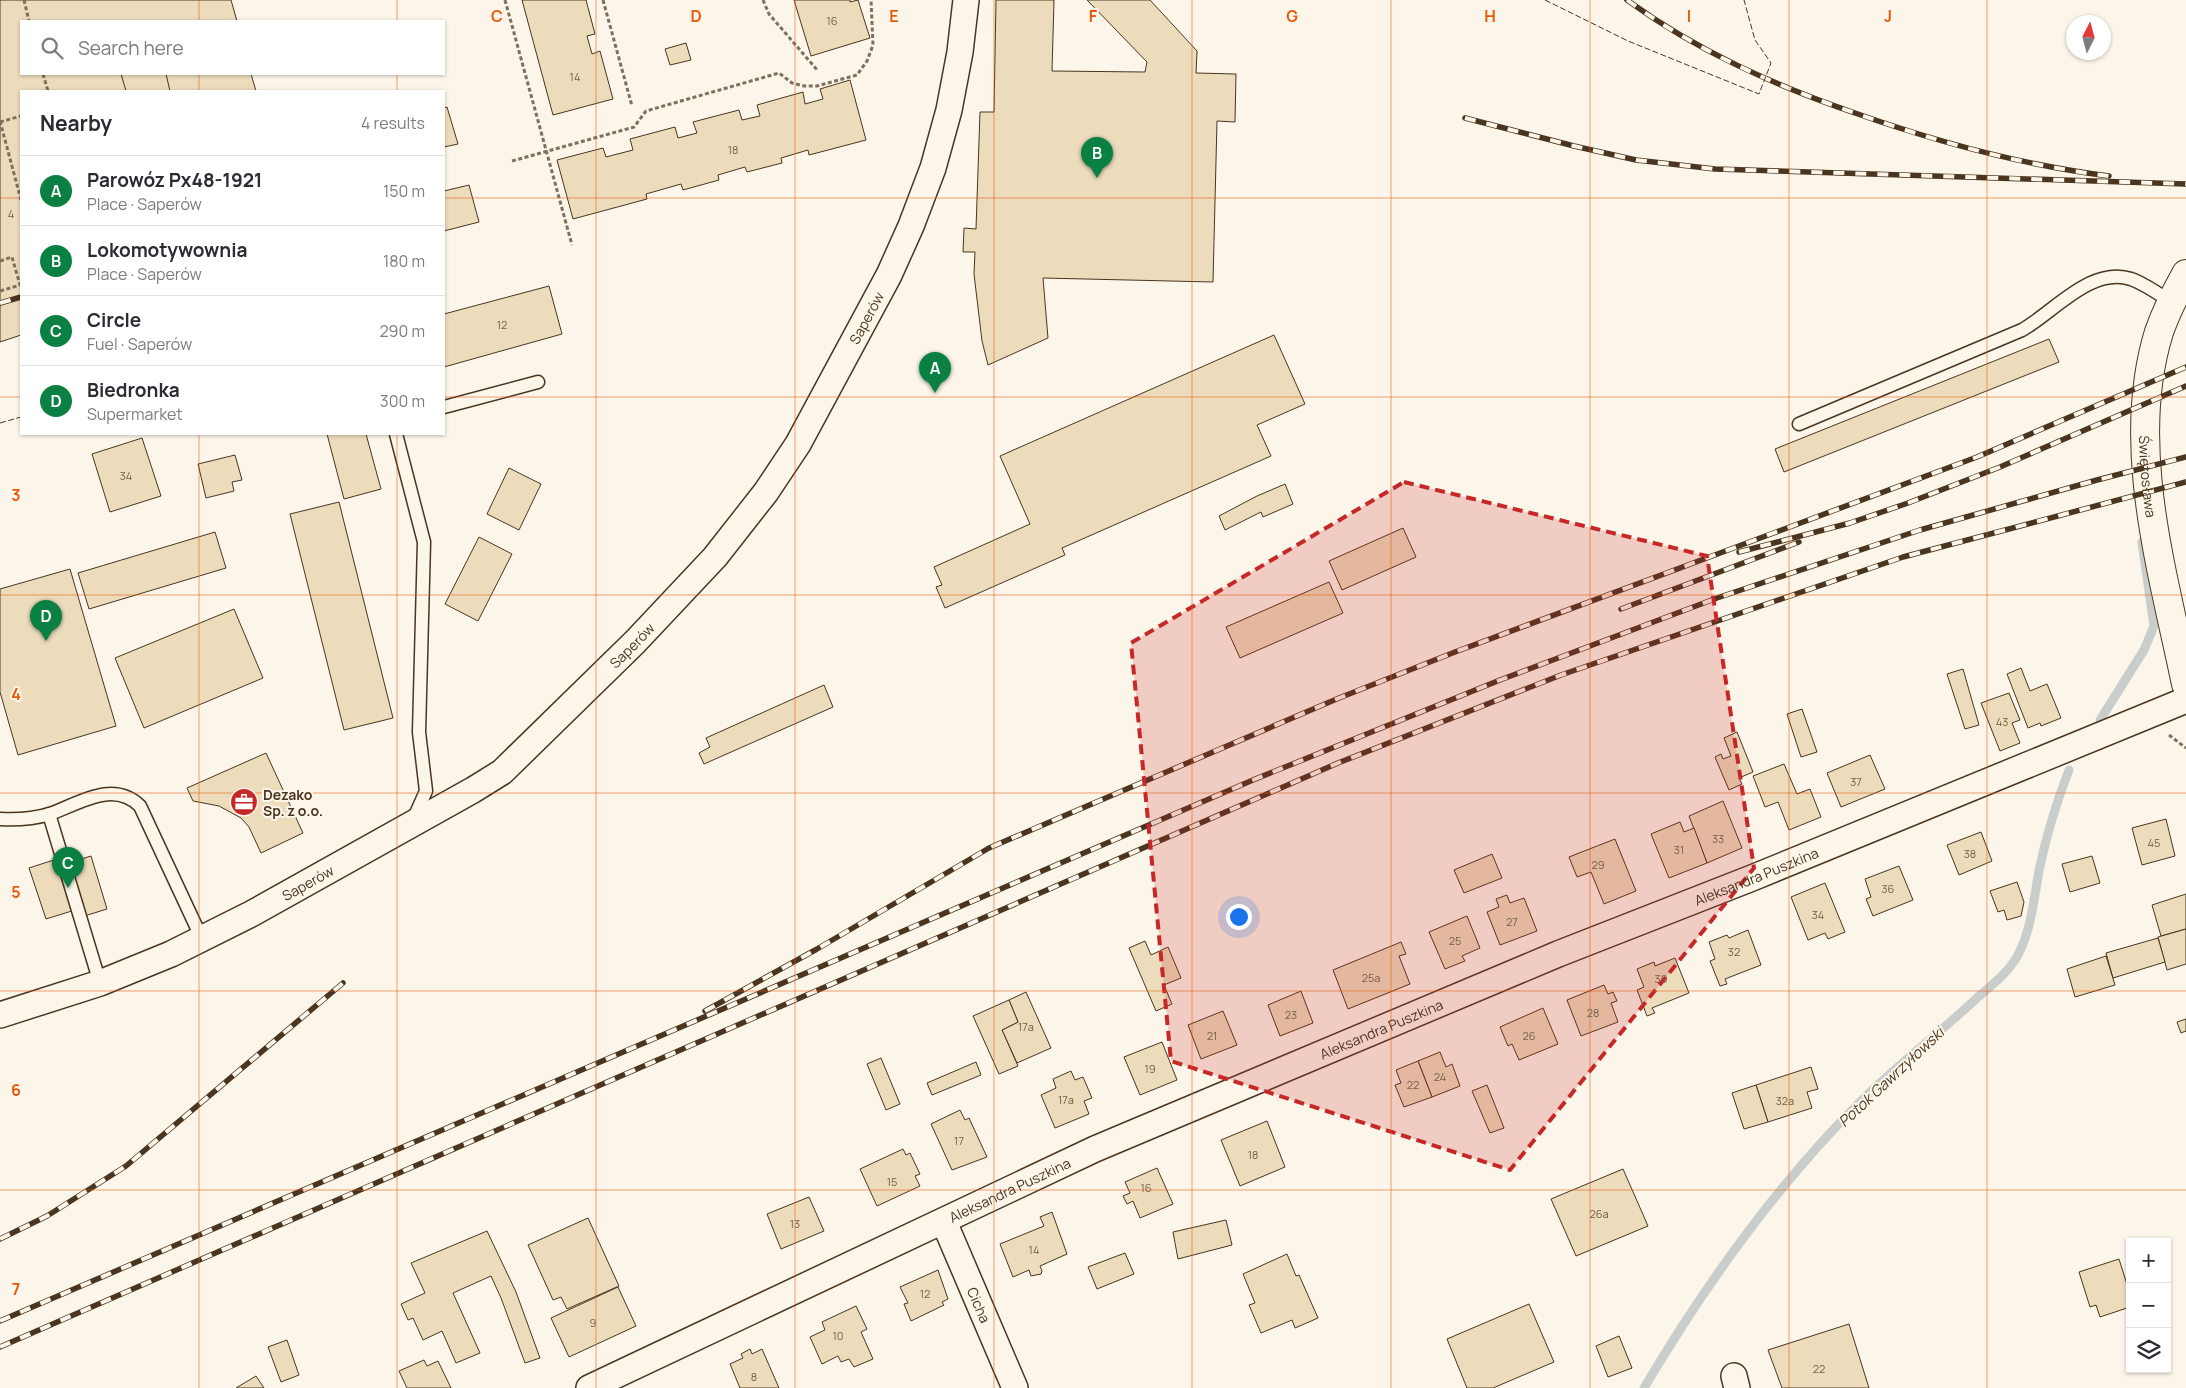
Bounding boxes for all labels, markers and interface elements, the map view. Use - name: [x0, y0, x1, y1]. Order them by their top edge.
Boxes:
- text: C: [491, 5, 503, 27]
- text: D: [690, 5, 702, 27]
- text: E: [889, 5, 899, 27]
- text: F: [1089, 5, 1098, 27]
- text: G: [1286, 5, 1298, 27]
- text: H: [1484, 5, 1496, 27]
- text: I: [1687, 5, 1691, 27]
- text: J: [1884, 5, 1892, 27]
- house number: 16: [826, 13, 838, 28]
- north arrow: [2066, 15, 2111, 60]
- search box: [20, 20, 445, 75]
- icon: search: [38, 34, 66, 62]
- text: Search here: [78, 35, 184, 61]
- house number: 14: [570, 69, 580, 84]
- text: Nearby: [40, 109, 112, 137]
- text: 4 results: [361, 112, 425, 134]
- pin: B: [1081, 137, 1113, 178]
- house number: 18: [728, 142, 738, 157]
- text: Parowóz Px48-1921: [87, 167, 262, 193]
- text: A: [51, 180, 61, 202]
- text: 150 m: [383, 180, 425, 202]
- text: Place · Saperów: [87, 193, 202, 215]
- house number: 4: [8, 206, 14, 221]
- text: Lokomotywownia: [87, 237, 248, 263]
- text: B: [51, 250, 61, 272]
- text: 180 m: [383, 250, 425, 272]
- text: Place · Saperów: [87, 263, 202, 285]
- street label: Saperów: [844, 288, 888, 347]
- text: Circle: [87, 307, 141, 333]
- house number: 12: [497, 317, 507, 332]
- text: C: [50, 320, 62, 342]
- text: 290 m: [379, 320, 425, 342]
- text: Fuel · Saperów: [87, 333, 192, 355]
- pin: A: [919, 352, 951, 393]
- text: Biedronka: [87, 377, 180, 403]
- text: D: [50, 390, 62, 412]
- text: 300 m: [380, 390, 425, 412]
- text: Supermarket: [87, 403, 183, 425]
- street label: Świętosława: [2136, 435, 2161, 519]
- house number: 34: [120, 468, 132, 483]
- text: 3: [11, 484, 21, 506]
- pin: D: [30, 600, 62, 641]
- street label: Saperów: [605, 618, 658, 672]
- text: 4: [11, 683, 21, 705]
- house number: 43: [1996, 714, 2008, 729]
- house number: 37: [1850, 774, 1862, 789]
- place label: Dezako Sp. z o.o.: [263, 785, 323, 820]
- office icon: Dezako Sp. z o.o.: [229, 787, 259, 817]
- house number: 33: [1712, 831, 1724, 846]
- house number: 45: [2148, 835, 2160, 850]
- house number: 31: [1674, 842, 1684, 857]
- street label: Aleksandra Puszkina: [1691, 842, 1821, 909]
- house number: 38: [1964, 846, 1976, 861]
- pin: C: [52, 847, 84, 888]
- house number: 29: [1591, 857, 1605, 872]
- street label: Saperów: [278, 860, 337, 904]
- text: 5: [11, 881, 21, 903]
- house number: 36: [1882, 881, 1895, 896]
- your location: [1226, 904, 1252, 930]
- house number: 34: [1812, 907, 1824, 922]
- house number: 27: [1506, 914, 1518, 929]
- house number: 25: [1449, 933, 1461, 948]
- house number: 32: [1728, 944, 1740, 959]
- house number: 25a: [1362, 970, 1380, 985]
- house number: 30: [1655, 971, 1667, 986]
- street label: Aleksandra Puszkina: [1316, 994, 1446, 1063]
- house number: 28: [1587, 1005, 1599, 1020]
- house number: 23: [1285, 1007, 1297, 1022]
- house number: 17a: [1018, 1019, 1034, 1034]
- water label: Potok Gawrzyłowski: [1833, 1021, 1950, 1132]
- house number: 21: [1207, 1028, 1217, 1043]
- house number: 26: [1522, 1028, 1536, 1043]
- house number: 19: [1144, 1061, 1156, 1076]
- house number: 24: [1434, 1069, 1446, 1084]
- house number: 22: [1407, 1077, 1419, 1092]
- text: 6: [11, 1079, 21, 1101]
- house number: 17a: [1058, 1092, 1074, 1107]
- house number: 32a: [1776, 1093, 1794, 1108]
- house number: 17: [954, 1133, 964, 1148]
- house number: 18: [1248, 1147, 1258, 1162]
- street label: Aleksandra Puszkina: [946, 1153, 1073, 1226]
- house number: 15: [887, 1174, 897, 1189]
- house number: 16: [1140, 1180, 1152, 1195]
- house number: 26a: [1589, 1206, 1609, 1221]
- house number: 13: [790, 1216, 800, 1231]
- map controls: [2126, 1238, 2171, 1373]
- button: +: [2126, 1238, 2171, 1283]
- house number: 14: [1029, 1242, 1039, 1257]
- text: 7: [12, 1278, 20, 1300]
- button: −: [2126, 1283, 2171, 1328]
- street label: Cicha: [963, 1284, 995, 1326]
- house number: 12: [920, 1286, 930, 1301]
- house number: 9: [590, 1315, 597, 1330]
- house number: 10: [832, 1328, 844, 1343]
- button: layers: [2126, 1328, 2171, 1373]
- house number: 22: [1813, 1361, 1825, 1376]
- house number: 8: [751, 1369, 757, 1384]

